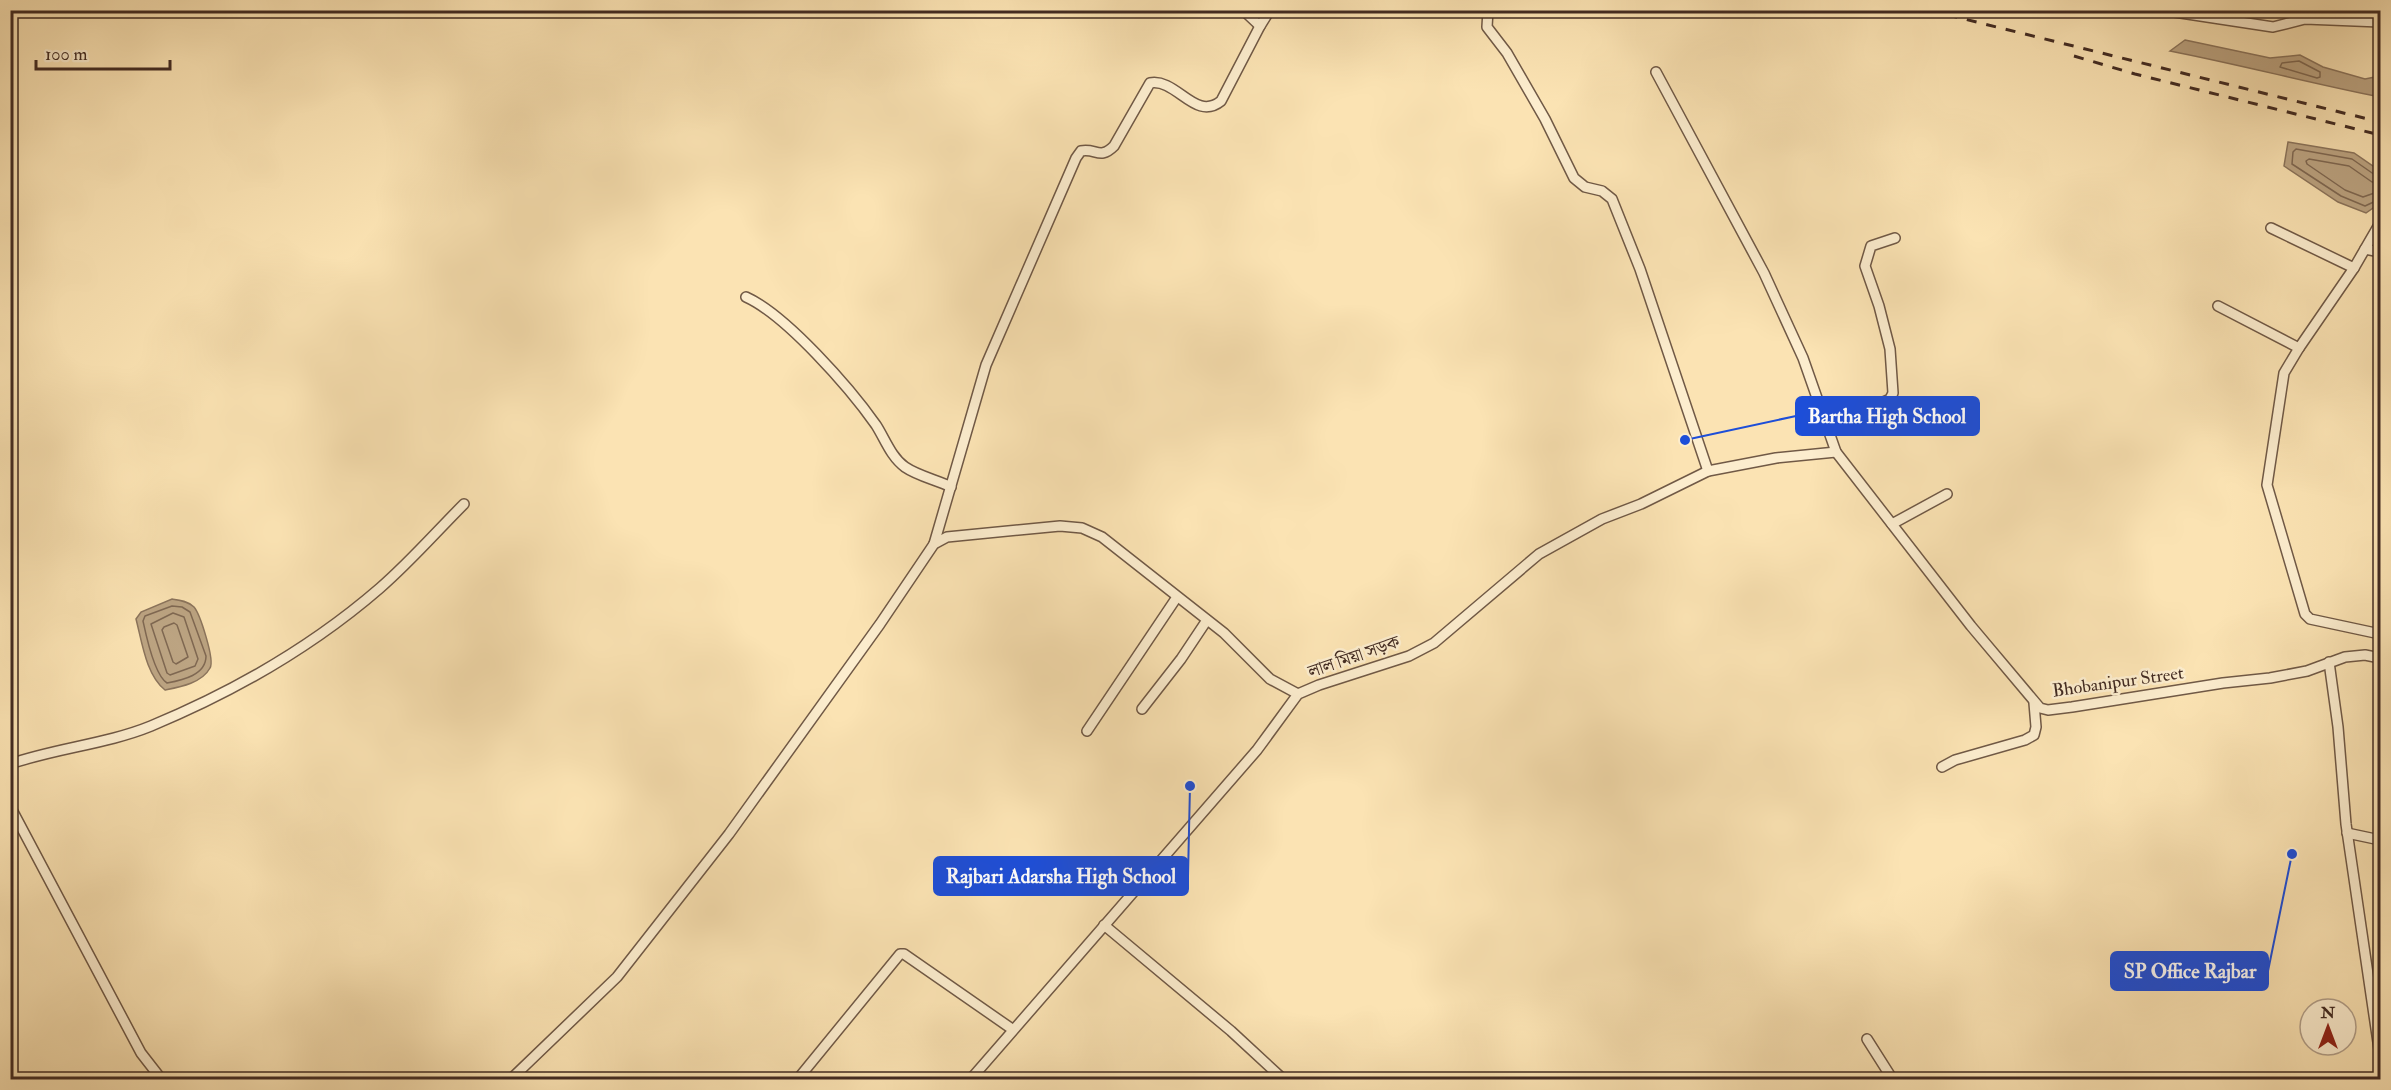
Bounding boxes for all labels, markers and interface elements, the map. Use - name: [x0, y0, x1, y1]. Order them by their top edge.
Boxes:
- scale bar: [36, 33, 170, 71]
- text: 100 m: [45, 43, 88, 66]
- callout: Bartha High School: [1796, 397, 1979, 435]
- text: Bartha High School: [1808, 404, 1967, 430]
- street label: লাল মিয়া সড়ক: [1304, 630, 1404, 684]
- street label: Bhobanipur Street: [2051, 661, 2185, 703]
- callout: Rajbari Adarsha High School: [934, 857, 1188, 895]
- text: Rajbari Adarsha High School: [946, 864, 1177, 890]
- callout: SP Office Rajbar: [2111, 952, 2268, 990]
- text: SP Office Rajbar: [2124, 959, 2257, 984]
- north arrow: [2298, 997, 2358, 1057]
- text: N: [2320, 1003, 2336, 1023]

